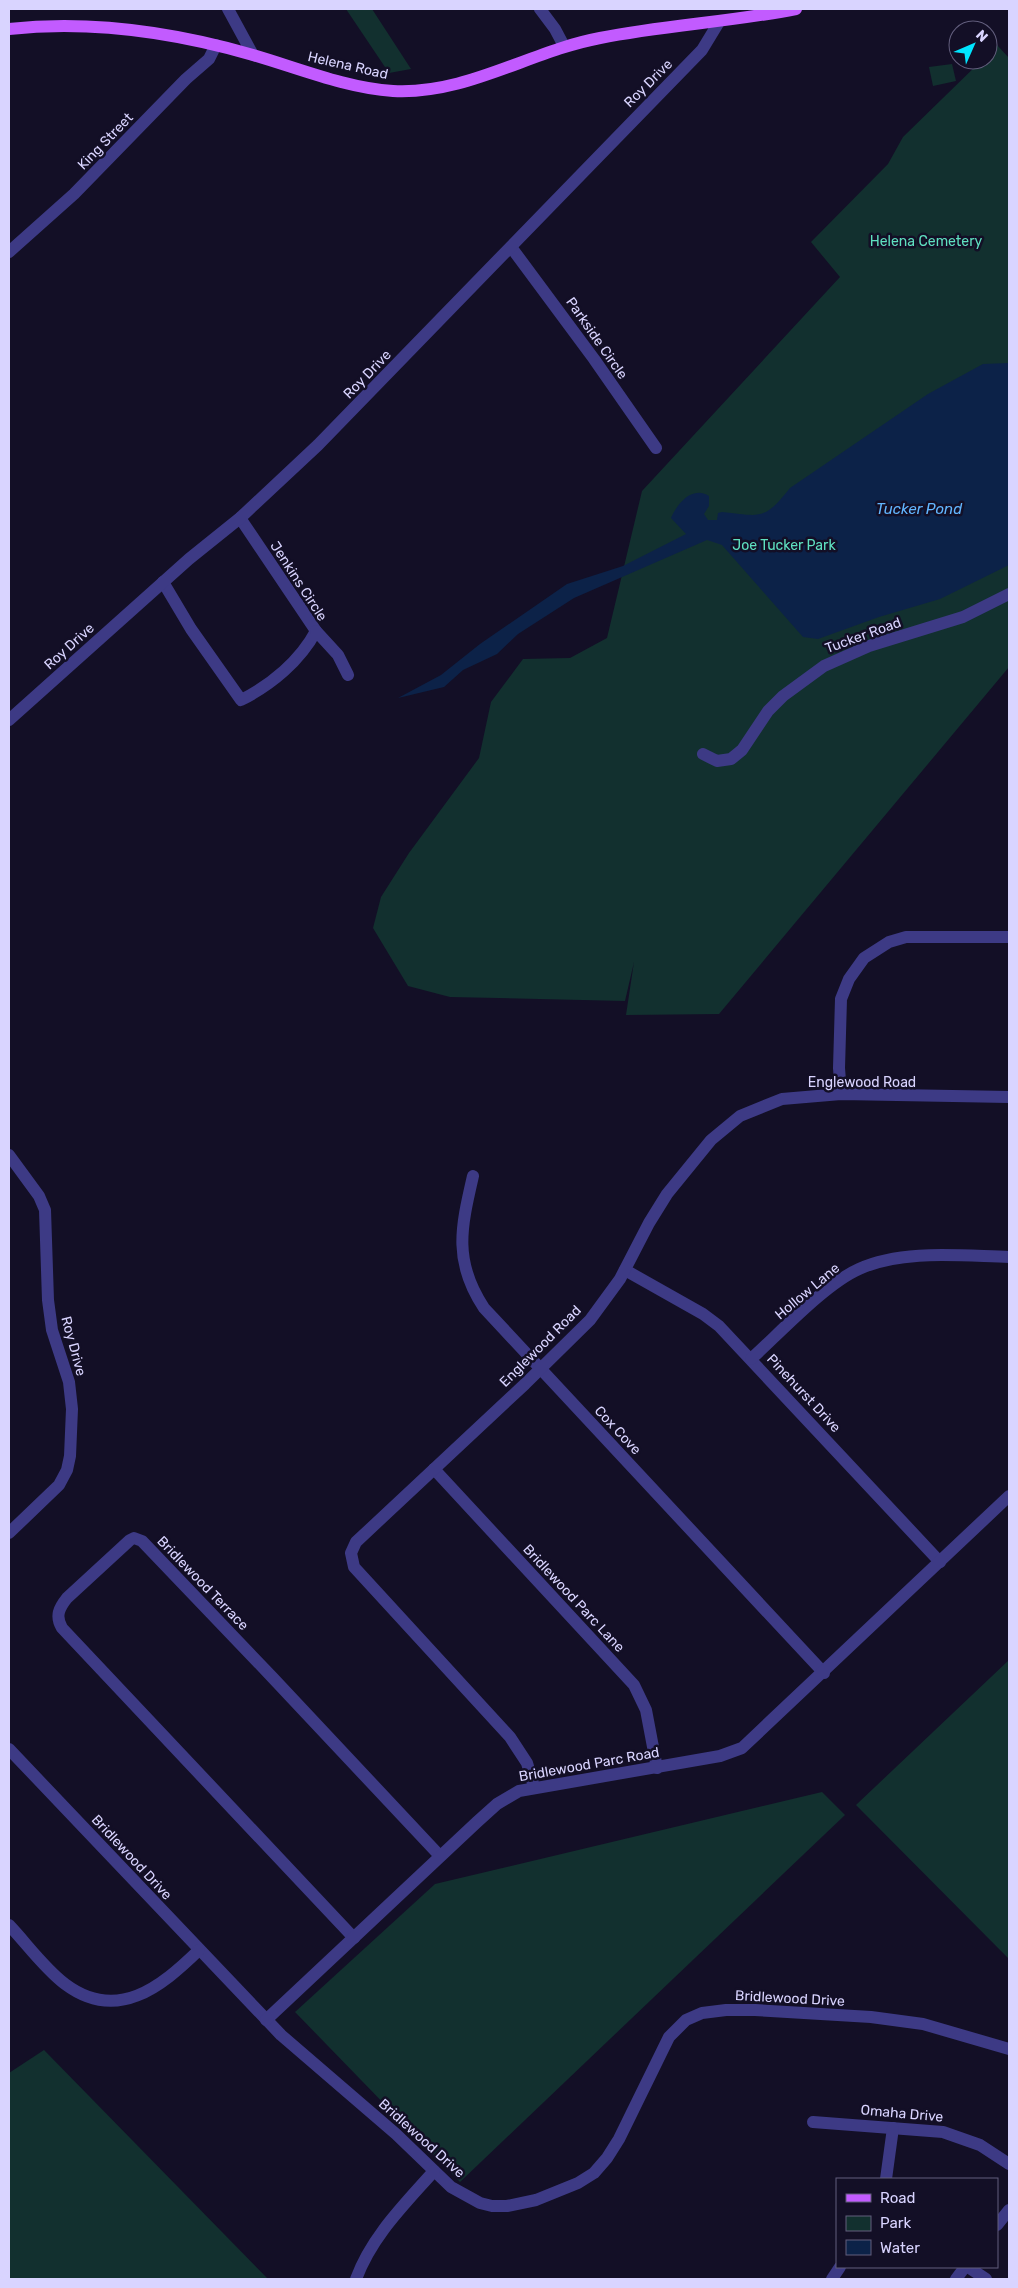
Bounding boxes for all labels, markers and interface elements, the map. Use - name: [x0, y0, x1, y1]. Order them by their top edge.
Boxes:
- north arrow: [948, 20, 998, 70]
- text: N: [972, 27, 991, 46]
- street label: Helena Road: [306, 48, 390, 83]
- street label: Roy Drive: [621, 56, 676, 111]
- street label: King Street: [74, 109, 137, 173]
- park label: Helena Cemetery: [870, 233, 983, 250]
- street label: Parkside Circle: [562, 294, 631, 383]
- street label: Roy Drive: [340, 346, 395, 402]
- water label: Tucker Pond: [876, 500, 963, 518]
- park label: Joe Tucker Park: [732, 537, 836, 554]
- street label: Jenkins Circle: [266, 538, 331, 625]
- street label: Tucker Road: [823, 614, 903, 657]
- street label: Roy Drive: [41, 619, 98, 673]
- street label: Englewood Road: [808, 1074, 916, 1091]
- street label: Hollow Lane: [772, 1259, 843, 1323]
- street label: Englewood Road: [496, 1302, 585, 1391]
- street label: Roy Drive: [57, 1314, 90, 1378]
- street label: Pinehurst Drive: [763, 1351, 844, 1436]
- street label: Cox Cove: [591, 1402, 645, 1458]
- street label: Bridlewood Terrace: [153, 1533, 252, 1634]
- street label: Bridlewood Parc Lane: [519, 1541, 628, 1656]
- street label: Bridlewood Parc Road: [517, 1744, 661, 1785]
- street label: Bridlewood Drive: [88, 1811, 175, 1903]
- street label: Bridlewood Drive: [735, 1987, 845, 2010]
- street label: Bridlewood Drive: [375, 2095, 468, 2182]
- street label: Omaha Drive: [860, 2101, 944, 2126]
- legend: [836, 2178, 998, 2268]
- text: Road: [880, 2189, 916, 2207]
- text: Park: [880, 2214, 911, 2232]
- text: Water: [880, 2239, 920, 2257]

